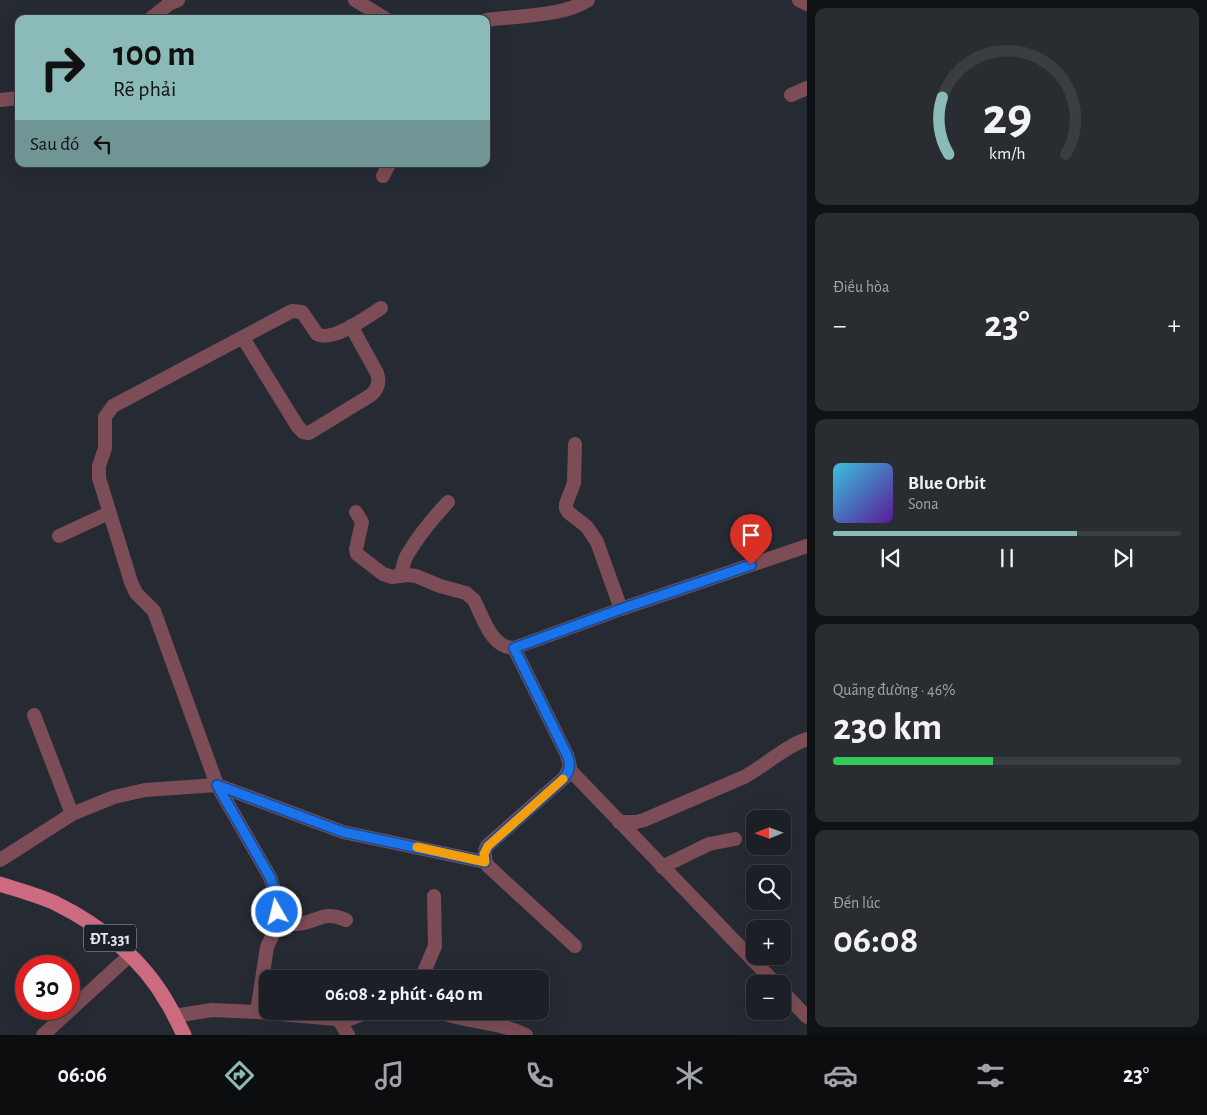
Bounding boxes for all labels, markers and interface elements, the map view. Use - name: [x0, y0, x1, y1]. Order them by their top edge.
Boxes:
- icon: right: [30, 35, 95, 100]
- text: 100 m: [113, 37, 196, 72]
- text: Rẽ phải: [113, 78, 176, 100]
- text: 29: [982, 91, 1032, 143]
- icon: left: [89, 130, 117, 158]
- text: Sau đó: [30, 135, 79, 154]
- text: km/h: [989, 145, 1025, 163]
- text: Điều hòa: [833, 279, 889, 295]
- text: 23°: [984, 306, 1030, 344]
- text: −: [833, 312, 846, 340]
- text: +: [1168, 312, 1181, 340]
- text: Blue Orbit: [908, 474, 986, 493]
- text: Sona: [908, 496, 939, 512]
- pin: [730, 514, 772, 565]
- icon: arrive: [737, 521, 765, 549]
- icon: previous: [877, 544, 905, 572]
- icon: pause: [993, 544, 1021, 572]
- icon: next: [1109, 544, 1137, 572]
- text: Quãng đường · 46%: [833, 682, 955, 698]
- text: 230 km: [833, 709, 942, 747]
- north arrow: [746, 810, 791, 855]
- map controls: [746, 810, 791, 1020]
- button: search: [746, 865, 791, 910]
- position arrow: [250, 885, 302, 937]
- text: Đến lúc: [833, 895, 880, 911]
- button: +: [746, 920, 791, 965]
- text: 06:08: [833, 922, 918, 960]
- road number: ĐT.331: [84, 924, 136, 951]
- speed limit sign: 30: [15, 955, 80, 1020]
- button: −: [746, 975, 791, 1020]
- text: 06:08 · 2 phút · 640 m: [325, 985, 483, 1004]
- icon: directions: [222, 1058, 257, 1093]
- icon: music: [372, 1058, 407, 1093]
- icon: phone: [522, 1058, 557, 1093]
- icon: climate: [672, 1058, 707, 1093]
- icon: car: [823, 1058, 858, 1093]
- icon: filters: [973, 1058, 1008, 1093]
- text: 06:06: [58, 1064, 107, 1086]
- text: 23°: [1123, 1064, 1149, 1086]

